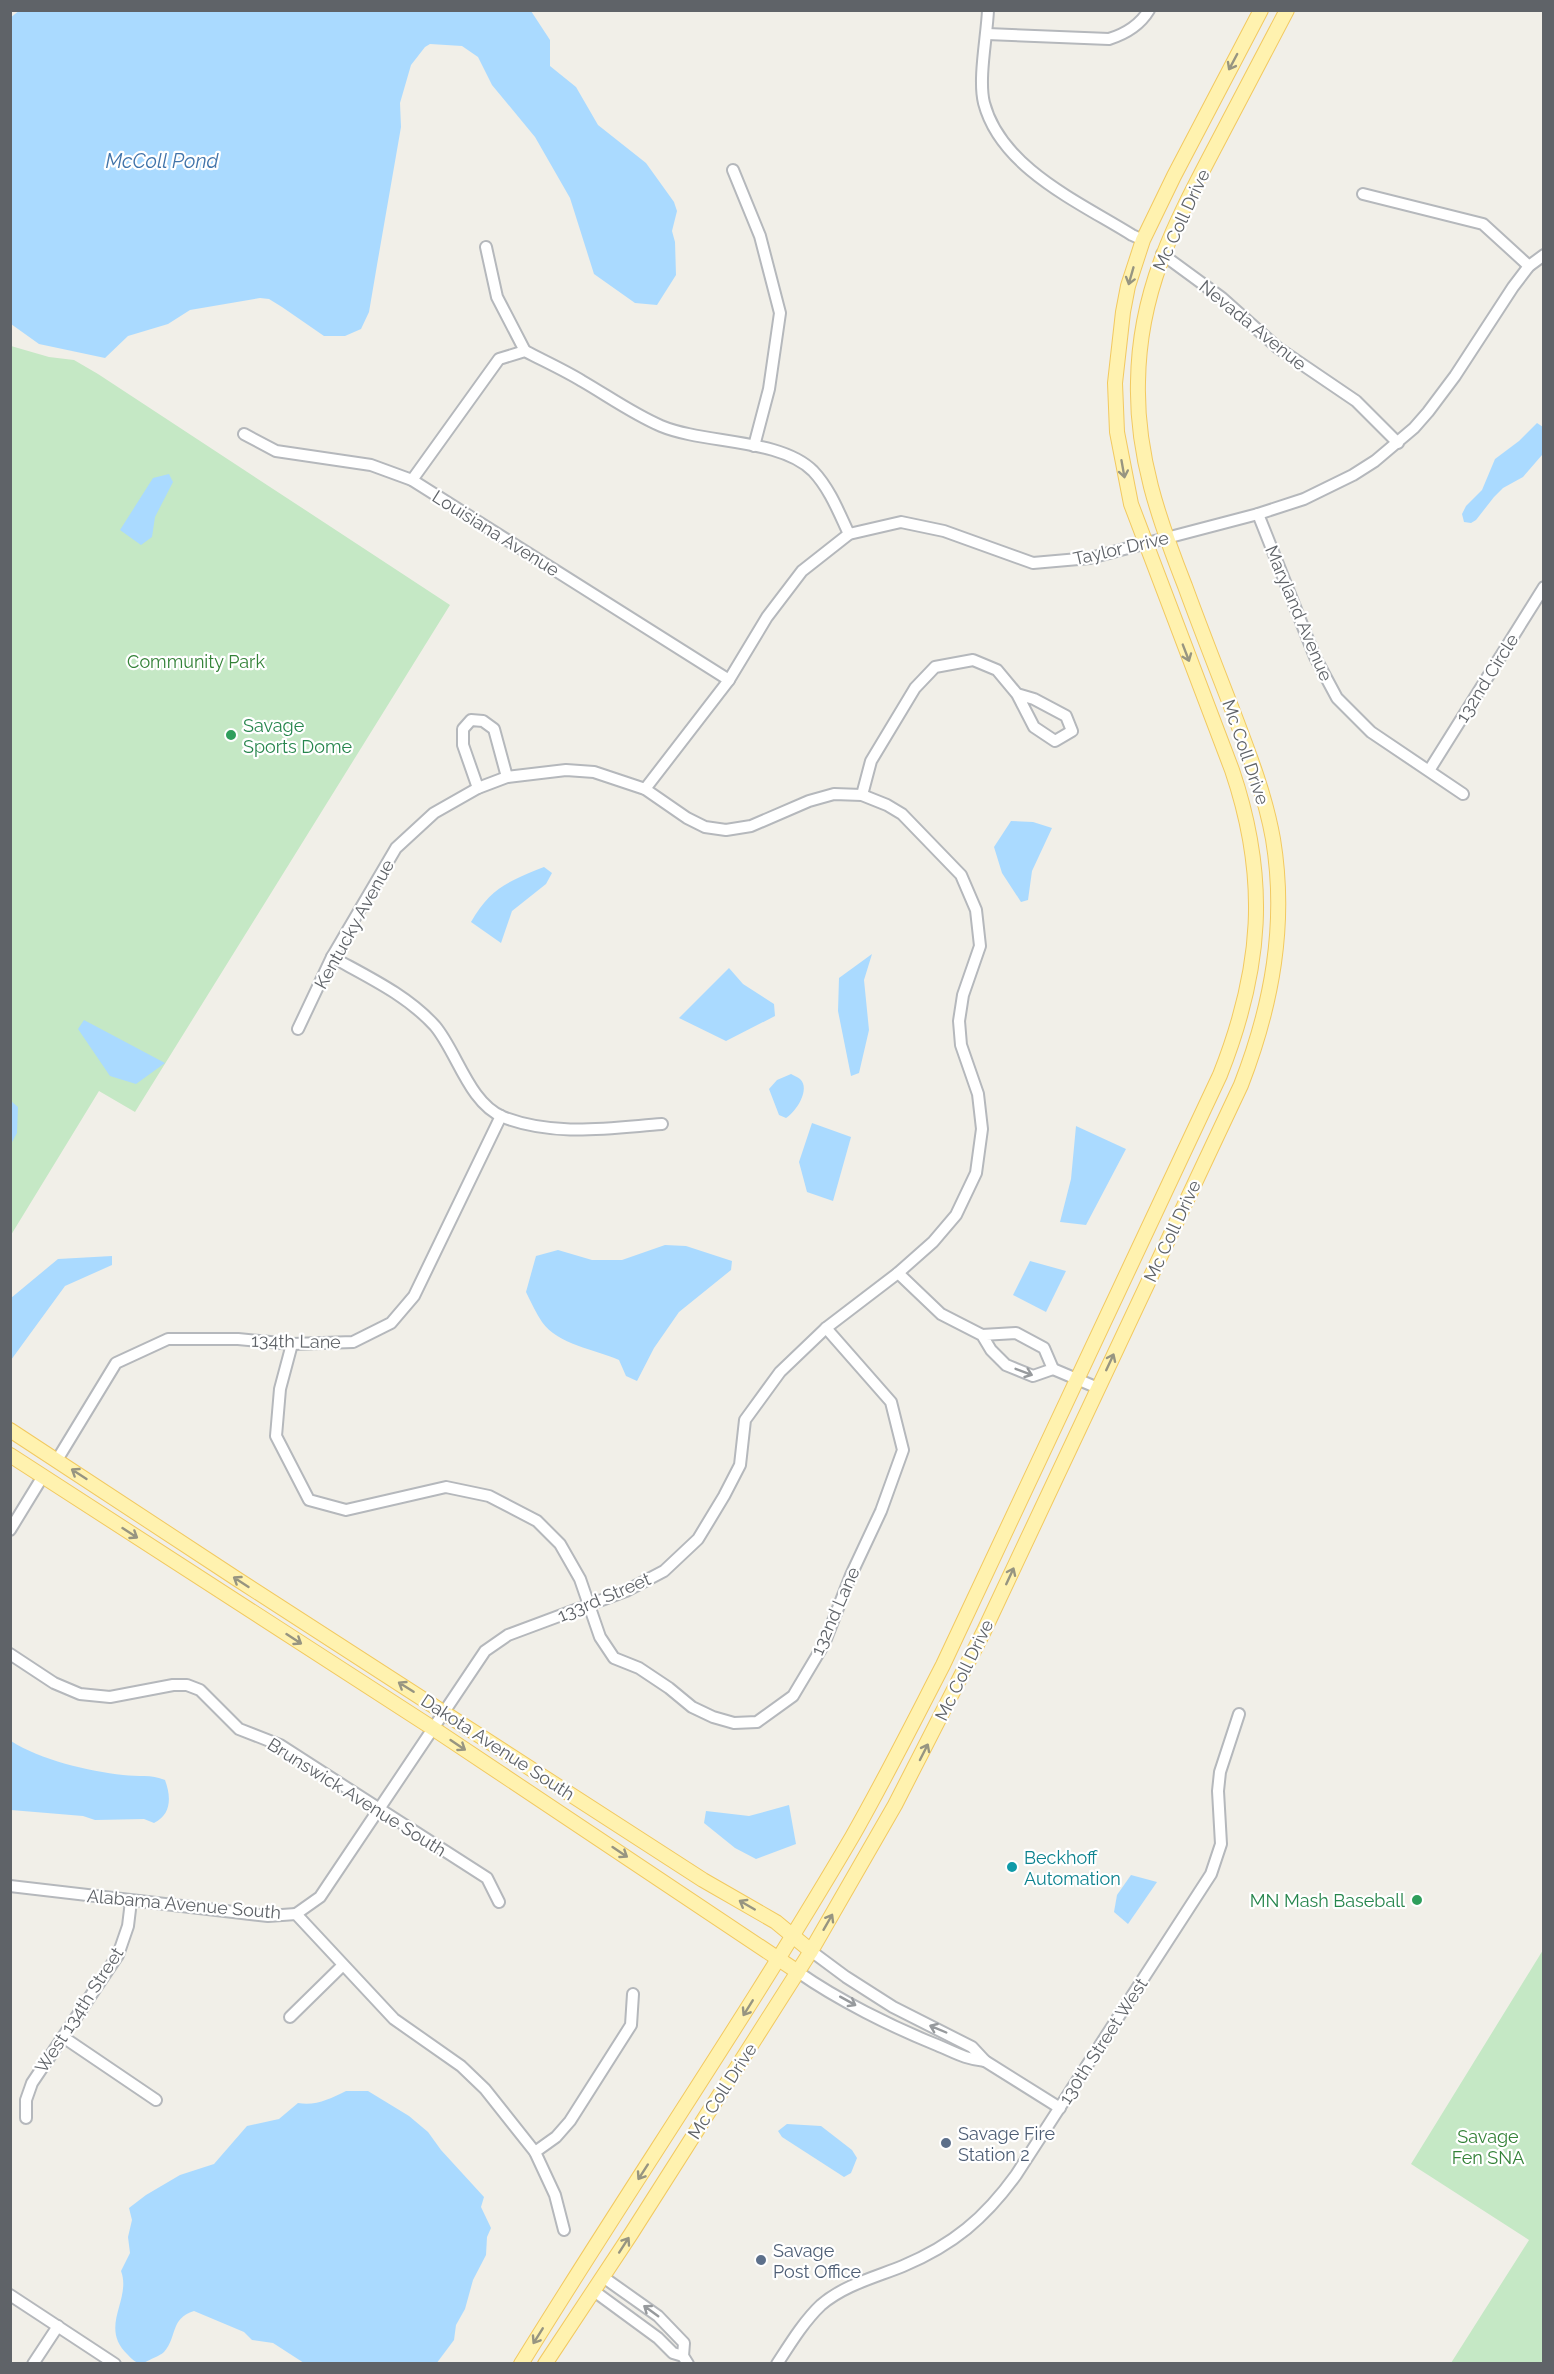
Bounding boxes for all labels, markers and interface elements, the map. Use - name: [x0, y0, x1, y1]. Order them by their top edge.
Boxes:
- one-way arrow: [1227, 53, 1239, 71]
- water label: McColl Pond: [105, 149, 220, 173]
- street label: Mc Coll Drive: [1148, 165, 1214, 274]
- one-way arrow: [1125, 266, 1137, 285]
- street label: Nevada Avenue: [1195, 275, 1311, 375]
- one-way arrow: [1118, 458, 1129, 478]
- street label: Louisiana Avenue: [429, 486, 564, 581]
- street label: Taylor Drive: [1071, 527, 1171, 569]
- street label: Maryland Avenue: [1261, 542, 1337, 684]
- street label: 132nd Circle: [1451, 629, 1523, 726]
- one-way arrow: [1182, 643, 1193, 662]
- park label: Community Park: [127, 651, 265, 672]
- street label: Mc Coll Drive: [1218, 697, 1274, 808]
- place label: Savage Sports Dome: [243, 715, 352, 757]
- marker: Savage Sports Dome: [224, 728, 238, 742]
- street label: Kentucky Avenue: [310, 855, 398, 992]
- street label: Mc Coll Drive: [1139, 1176, 1205, 1285]
- street label: 134th Lane: [251, 1330, 341, 1352]
- one-way arrow: [1105, 1353, 1117, 1371]
- one-way arrow: [1015, 1368, 1033, 1379]
- one-way arrow: [71, 1468, 87, 1480]
- one-way arrow: [121, 1527, 138, 1539]
- street label: 132nd Lane: [806, 1563, 864, 1658]
- street label: 133rd Street: [554, 1568, 654, 1626]
- one-way arrow: [1004, 1568, 1016, 1586]
- one-way arrow: [233, 1575, 250, 1588]
- street label: Mc Coll Drive: [930, 1616, 998, 1724]
- one-way arrow: [285, 1633, 302, 1645]
- one-way arrow: [398, 1680, 415, 1692]
- street label: Dakota Avenue South: [417, 1690, 579, 1804]
- street label: Brunswick Avenue South: [264, 1733, 450, 1861]
- one-way arrow: [449, 1739, 465, 1751]
- one-way arrow: [919, 1743, 930, 1761]
- one-way arrow: [611, 1847, 628, 1859]
- place label: Beckhoff Automation: [1024, 1847, 1121, 1889]
- marker: Beckhoff Automation: [1005, 1860, 1019, 1874]
- street label: Alabama Avenue South: [86, 1885, 282, 1923]
- place label: MN Mash Baseball: [1250, 1890, 1405, 1911]
- marker: MN Mash Baseball: [1410, 1893, 1424, 1907]
- one-way arrow: [739, 1899, 756, 1911]
- one-way arrow: [823, 1914, 835, 1931]
- street label: West 134th Street: [31, 1943, 127, 2077]
- street label: 130th Street West: [1054, 1974, 1152, 2108]
- one-way arrow: [839, 1996, 857, 2007]
- one-way arrow: [742, 1999, 754, 2016]
- one-way arrow: [929, 2023, 947, 2034]
- street label: Mc Coll Drive: [683, 2039, 761, 2143]
- place label: Savage Fire Station 2: [958, 2123, 1055, 2165]
- park label: Savage Fen SNA: [1452, 2126, 1524, 2168]
- marker: Savage Fire Station 2: [939, 2136, 953, 2150]
- one-way arrow: [637, 2163, 649, 2180]
- one-way arrow: [618, 2237, 630, 2253]
- place label: Savage Post Office: [773, 2240, 862, 2282]
- marker: Savage Post Office: [754, 2253, 768, 2267]
- one-way arrow: [644, 2305, 660, 2318]
- one-way arrow: [532, 2328, 545, 2345]

